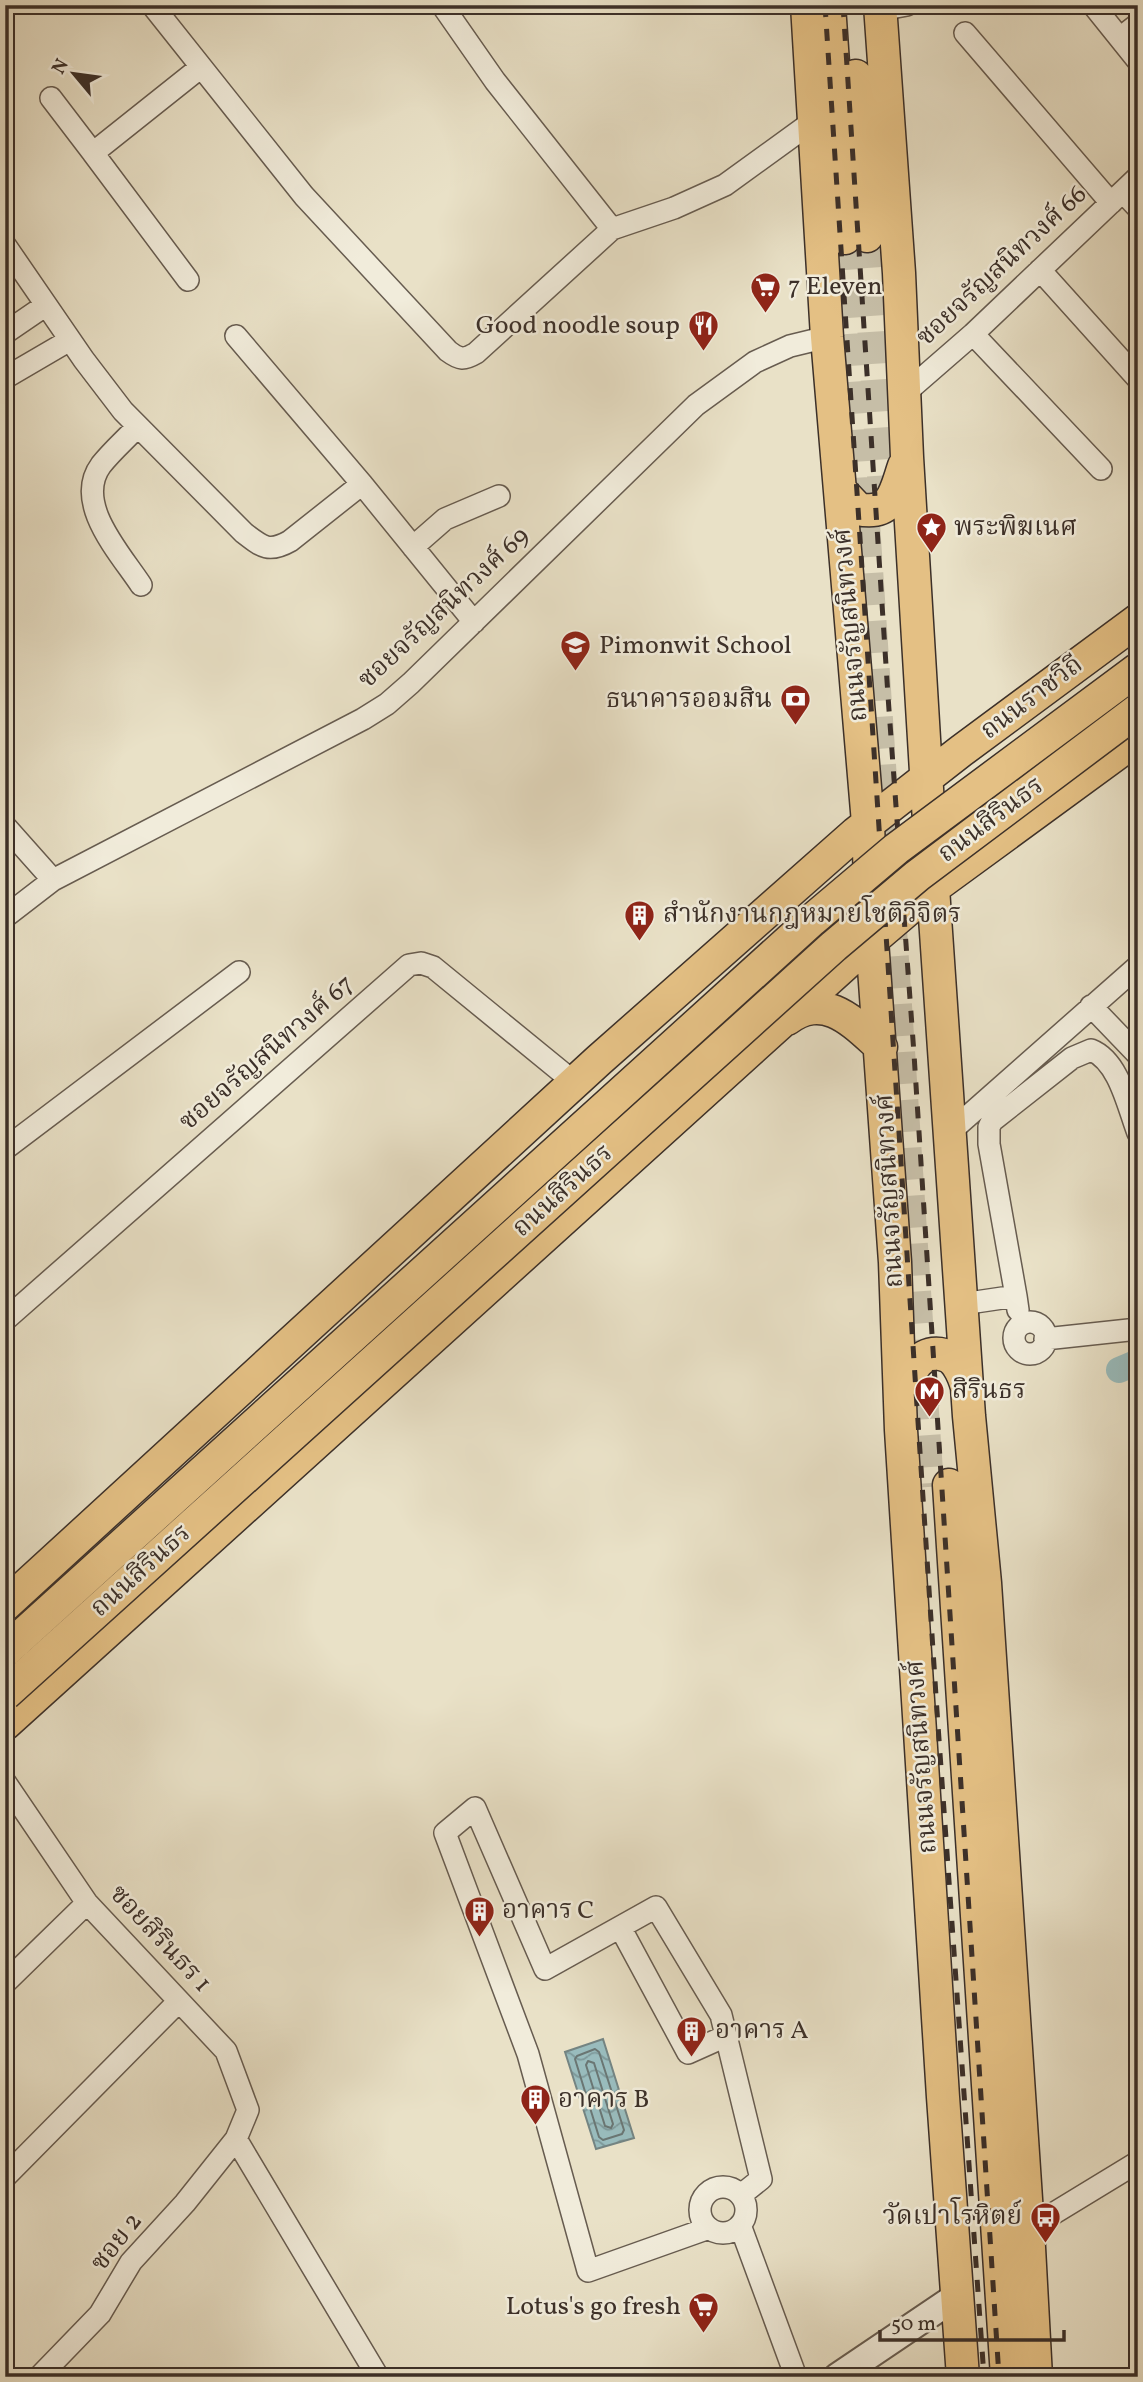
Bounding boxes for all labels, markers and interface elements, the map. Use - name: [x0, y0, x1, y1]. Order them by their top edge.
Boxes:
- north arrow: [38, 38, 108, 108]
- text: N: [46, 54, 76, 79]
- street label: ซอยจรัญสนิทวงศ์ 66: [909, 177, 1095, 355]
- place label: 7 Eleven: [788, 269, 883, 305]
- supermarket icon: 7 Eleven: [748, 270, 782, 314]
- place label: Good noodle soup: [476, 308, 680, 344]
- restaurant icon: Good noodle soup: [686, 309, 720, 353]
- place label: พระพิฆเนศ: [954, 510, 1077, 546]
- place icon: พระพิฆเนศ: [914, 511, 948, 555]
- street label: ซอยจรัญสนิทวงศ์ 69: [350, 519, 538, 697]
- street label: ถนนจรัญสนิทวงศ์: [825, 527, 877, 723]
- place label: Pimonwit School: [599, 628, 792, 664]
- school or university icon: Pimonwit School: [559, 629, 593, 673]
- street label: ถนนราชวิถี: [973, 647, 1091, 749]
- place label: ธนาคารออมสิน: [606, 682, 772, 718]
- bank icon: ธนาคารออมสิน: [778, 683, 812, 727]
- street label: ถนนสิรินธร: [931, 768, 1051, 872]
- place label: สำนักงานกฎหมายโชติวิจิตร: [663, 895, 961, 933]
- building icon: สำนักงานกฎหมายโชติวิจิตร: [623, 898, 657, 942]
- street label: ซอยจรัญสนิทวงศ์ 67: [172, 967, 362, 1139]
- street label: ถนนจรัญสนิทวงศ์: [867, 1093, 913, 1289]
- street label: ถนนสิรินธร: [505, 1136, 621, 1246]
- place label: สิรินธร: [952, 1373, 1026, 1409]
- metro station icon: สิรินธร: [912, 1374, 946, 1418]
- street label: ถนนสิรินธร: [83, 1516, 199, 1626]
- street label: ถนนจรัญสนิทวงศ์: [897, 1659, 947, 1855]
- street label: ซอยสิรินธร 1: [101, 1877, 219, 2001]
- place label: อาคาร C: [502, 1893, 594, 1929]
- building icon: อาคาร C: [462, 1894, 496, 1938]
- place label: อาคาร A: [715, 2013, 809, 2049]
- building icon: อาคาร A: [675, 2014, 709, 2058]
- place label: อาคาร B: [558, 2082, 650, 2118]
- building icon: อาคาร B: [518, 2083, 552, 2127]
- place label: วัดเปาโรหิตย์: [883, 2197, 1022, 2235]
- bus stop icon: วัดเปาโรหิตย์: [1028, 2200, 1062, 2244]
- street label: ซอย 2: [83, 2205, 151, 2279]
- place label: Lotus's go fresh: [506, 2289, 681, 2325]
- supermarket icon: Lotus's go fresh: [687, 2290, 721, 2334]
- scale bar: [880, 2298, 1064, 2342]
- text: 50 m: [891, 2310, 936, 2339]

